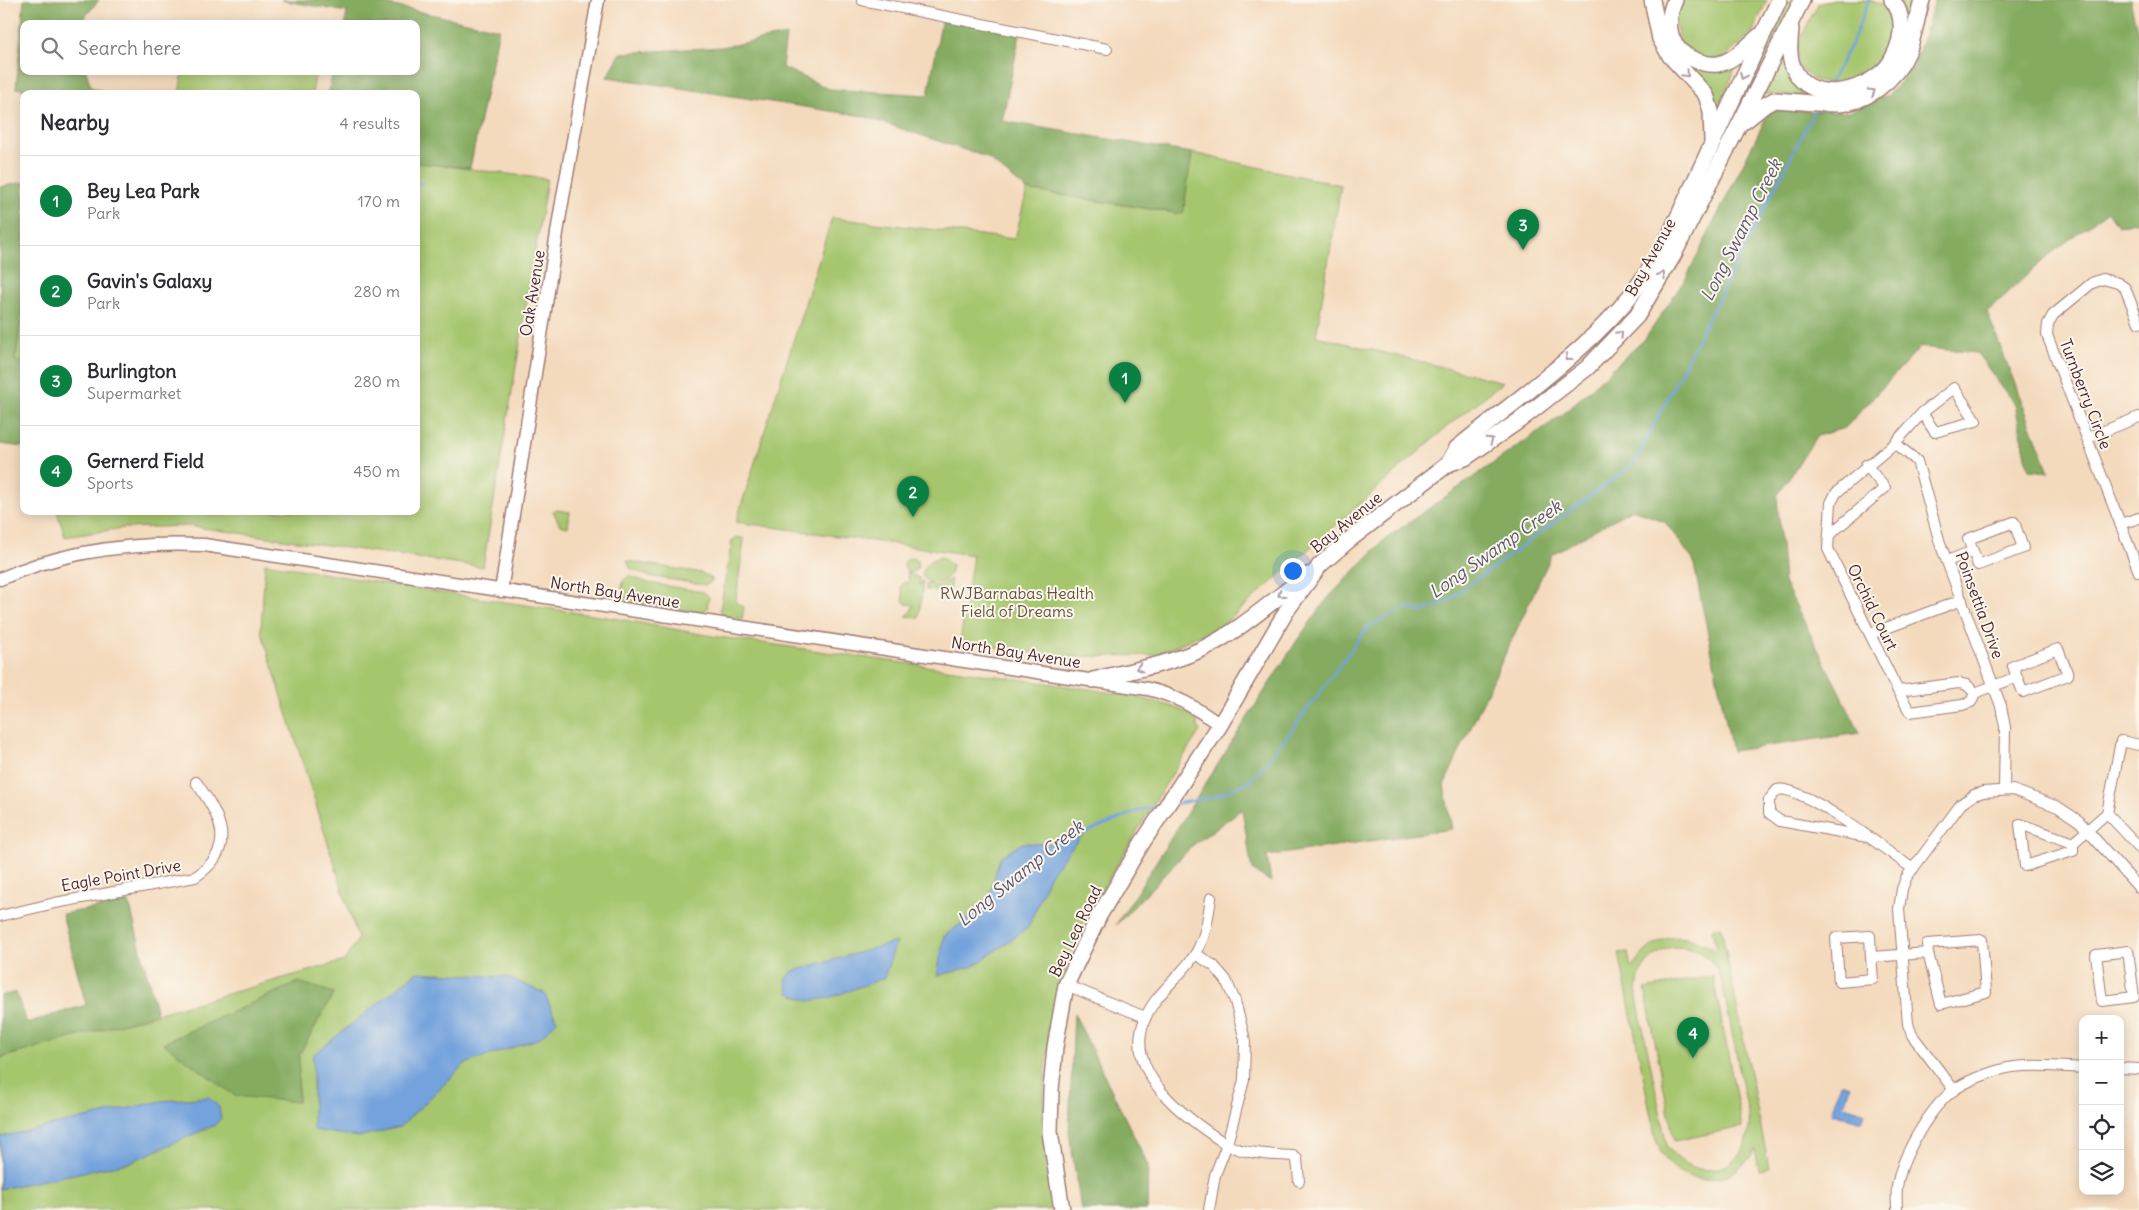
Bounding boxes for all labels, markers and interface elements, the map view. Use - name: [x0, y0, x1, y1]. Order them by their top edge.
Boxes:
- search box: [20, 20, 420, 75]
- icon: search: [38, 34, 66, 62]
- text: Search here: [78, 36, 181, 60]
- one-way arrow: [1680, 68, 1689, 77]
- one-way arrow: [1739, 71, 1749, 80]
- one-way arrow: [1867, 89, 1876, 99]
- text: Nearby: [40, 109, 110, 136]
- text: 4 results: [339, 113, 400, 133]
- water label: Long Swamp Creek: [1695, 154, 1788, 305]
- text: Bey Lea Park: [87, 179, 200, 203]
- text: 1: [53, 191, 59, 211]
- text: 170 m: [357, 191, 400, 211]
- text: Park: [87, 203, 120, 223]
- pin: 3: [1507, 209, 1539, 250]
- street label: Bay Avenue: [1620, 215, 1680, 299]
- street label: Oak Avenue: [515, 248, 549, 338]
- text: Gavin's Galaxy: [87, 269, 212, 293]
- one-way arrow: [1656, 271, 1666, 280]
- text: 2: [52, 281, 60, 301]
- text: 280 m: [354, 281, 400, 301]
- text: Park: [87, 293, 120, 313]
- one-way arrow: [1614, 330, 1623, 339]
- street label: Turnberry Circle: [2056, 336, 2116, 452]
- one-way arrow: [1565, 352, 1574, 360]
- text: Burlington: [87, 359, 177, 383]
- pin: 1: [1109, 362, 1141, 403]
- text: 3: [51, 371, 61, 391]
- text: 280 m: [354, 371, 400, 391]
- text: Supermarket: [87, 383, 181, 403]
- one-way arrow: [1485, 437, 1494, 446]
- text: Gernerd Field: [87, 449, 204, 473]
- text: 4: [51, 461, 61, 481]
- text: 450 m: [353, 461, 400, 481]
- text: Sports: [87, 473, 133, 493]
- pin: 2: [897, 476, 929, 517]
- street label: Bay Avenue: [1306, 487, 1386, 557]
- water label: Long Swamp Creek: [1424, 494, 1567, 603]
- street label: Poinsettia Drive: [1951, 549, 2009, 661]
- your location: [1280, 558, 1306, 584]
- street label: Orchid Court: [1844, 561, 1903, 654]
- street label: North Bay Avenue: [549, 572, 681, 612]
- park label: RWJBarnabas Health Field of Dreams: [940, 583, 1094, 621]
- one-way arrow: [1277, 588, 1287, 597]
- street label: North Bay Avenue: [950, 632, 1082, 672]
- one-way arrow: [1135, 662, 1144, 673]
- water label: Long Swamp Creek: [952, 814, 1089, 931]
- street label: Eagle Point Drive: [60, 855, 182, 895]
- street label: Bey Lea Road: [1044, 882, 1106, 980]
- map controls: [2079, 1015, 2124, 1195]
- button: +: [2079, 1015, 2124, 1060]
- pin: 4: [1677, 1017, 1709, 1058]
- button: −: [2079, 1060, 2124, 1105]
- button: locate: [2079, 1105, 2124, 1150]
- button: layers: [2079, 1150, 2124, 1195]

